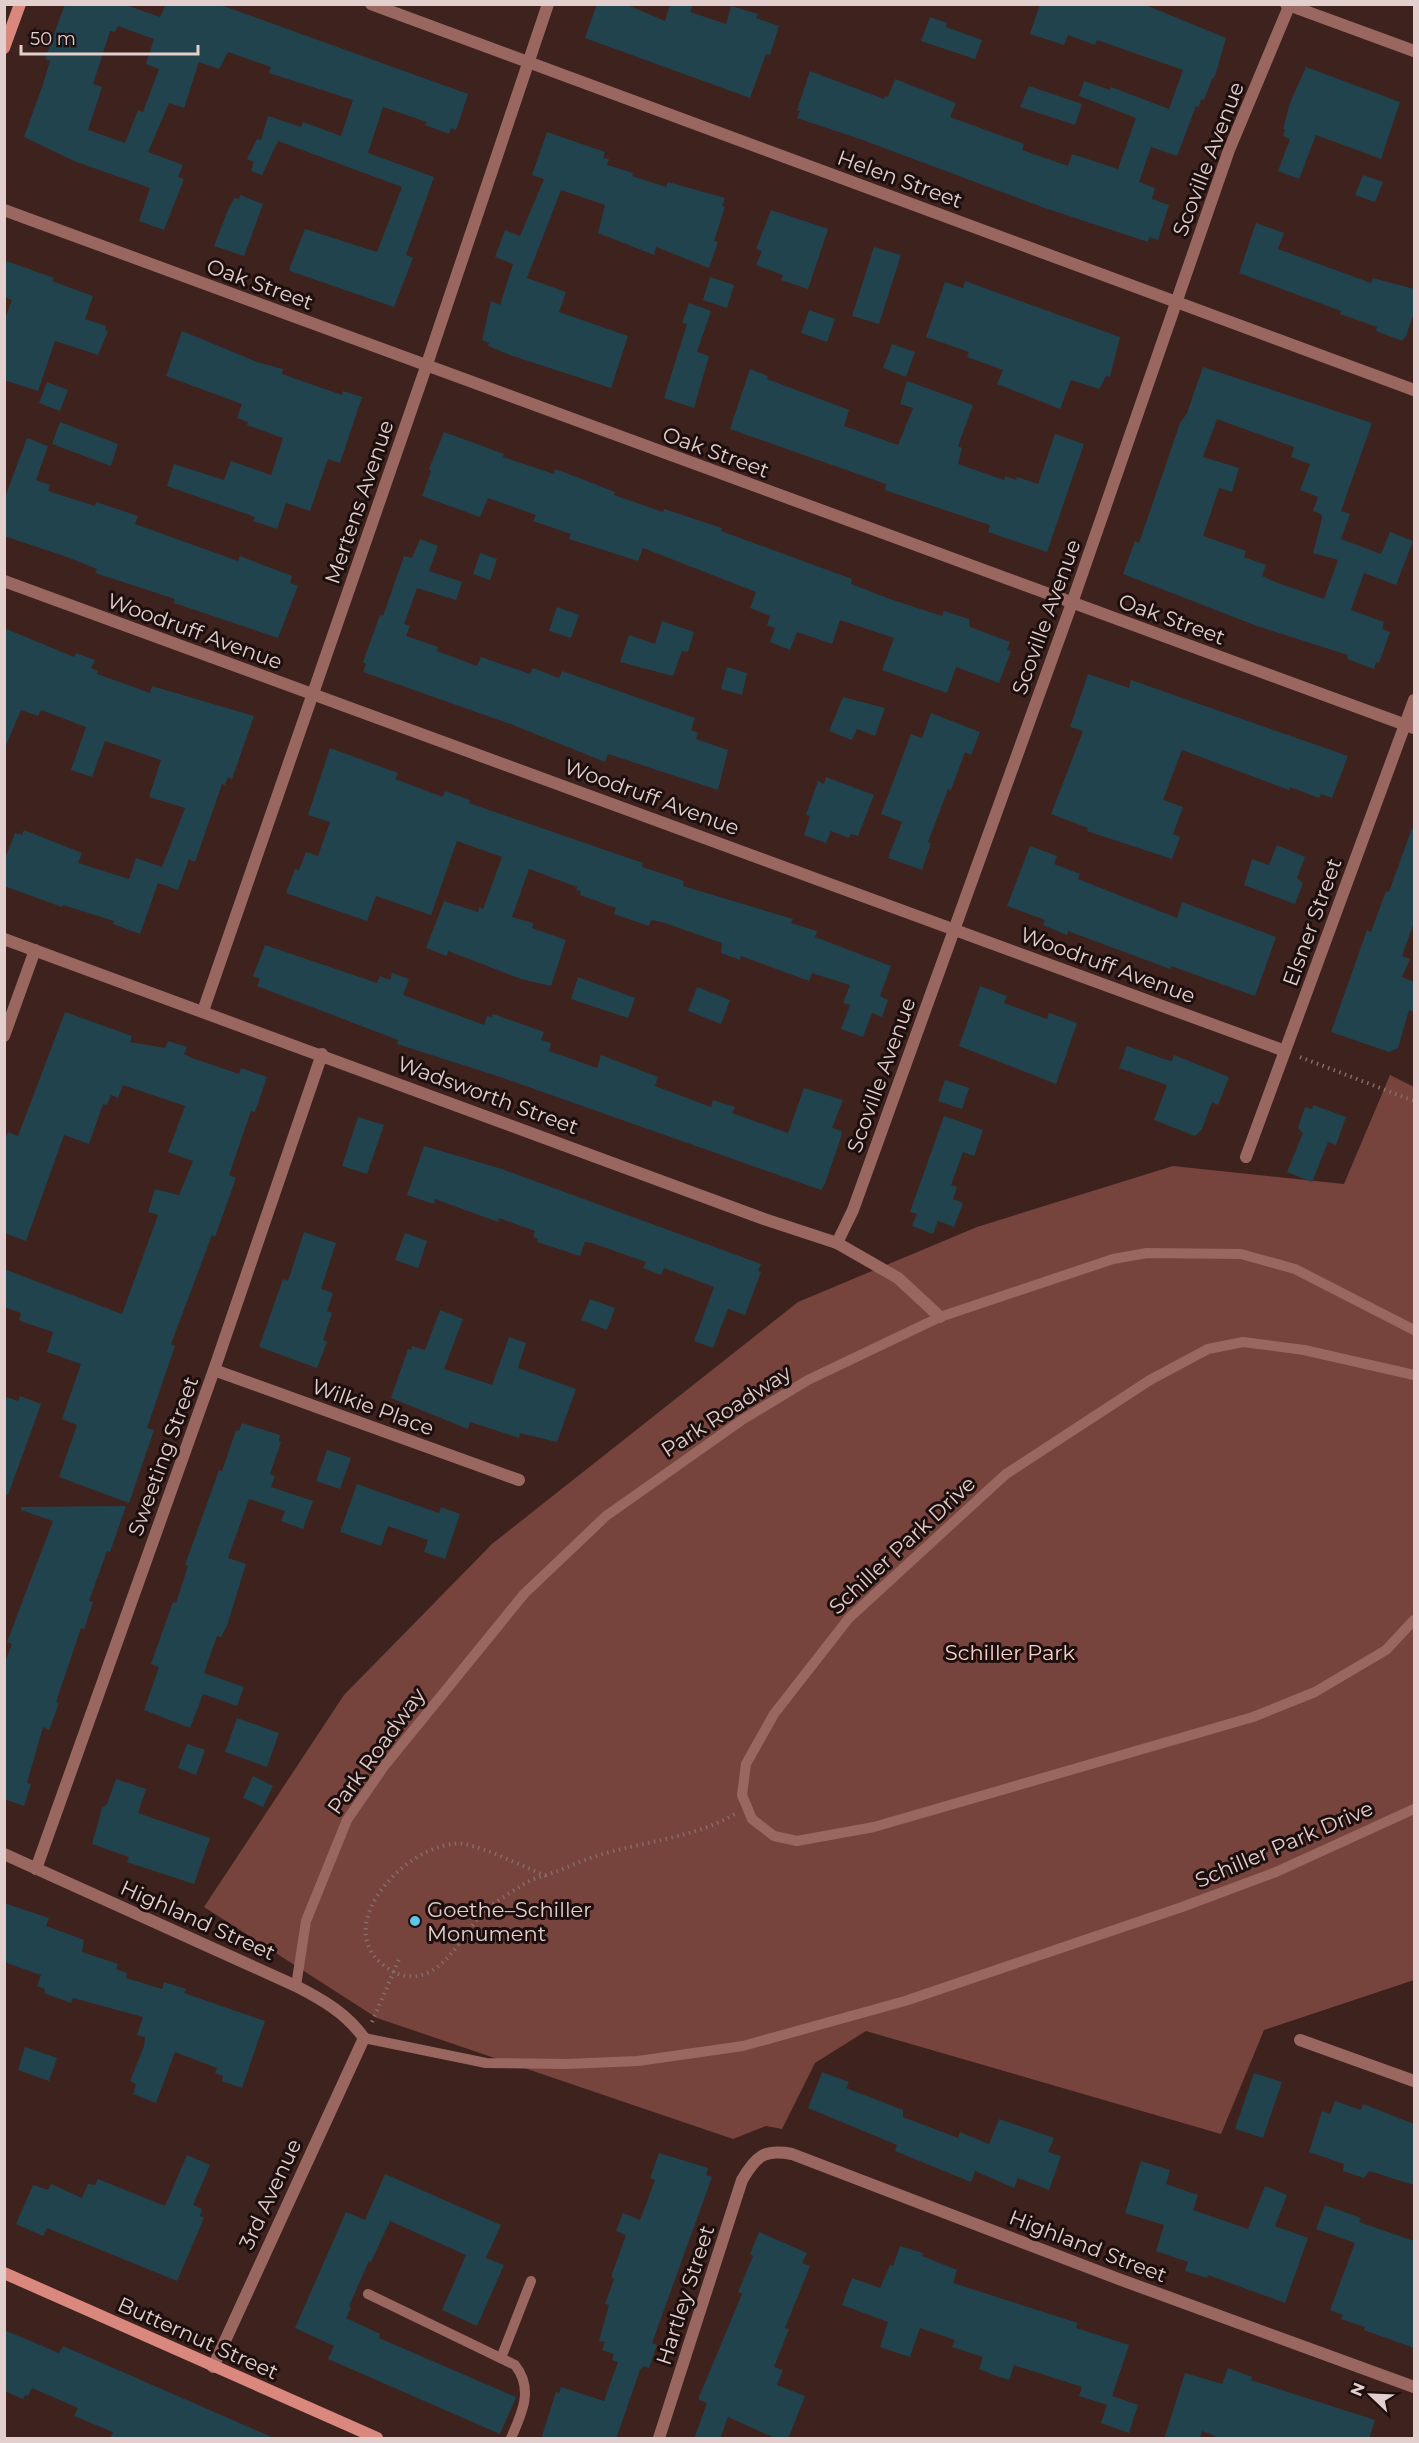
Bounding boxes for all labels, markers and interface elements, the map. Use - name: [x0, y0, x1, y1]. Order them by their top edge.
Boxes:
- scale bar: [21, 18, 198, 56]
- text: 50 m: [30, 28, 76, 50]
- street label: Scoville Avenue: [1167, 78, 1249, 240]
- street label: Helen Street: [834, 145, 966, 213]
- street label: Oak Street: [203, 253, 317, 315]
- street label: Mertens Avenue: [319, 417, 399, 587]
- street label: Oak Street: [659, 421, 773, 483]
- street label: Scoville Avenue: [1006, 536, 1086, 698]
- street label: Woodruff Avenue: [104, 588, 286, 674]
- street label: Oak Street: [1115, 588, 1229, 650]
- street label: Woodruff Avenue: [561, 754, 743, 840]
- street label: Elsner Street: [1277, 855, 1347, 989]
- street label: Woodruff Avenue: [1017, 922, 1199, 1008]
- street label: Scoville Avenue: [841, 994, 921, 1156]
- street label: Wadsworth Street: [394, 1051, 582, 1139]
- street label: Park Roadway: [656, 1359, 796, 1462]
- street label: Sweeting Street: [123, 1373, 203, 1539]
- street label: Wilkie Place: [309, 1373, 437, 1441]
- street label: Schiller Park Drive: [824, 1471, 980, 1619]
- park label: Schiller Park: [945, 1640, 1076, 1665]
- street label: Park Roadway: [322, 1683, 430, 1819]
- street label: Schiller Park Drive: [1191, 1795, 1377, 1893]
- street label: Highland Street: [117, 1875, 279, 1965]
- place label: Goethe–Schiller Monument: [427, 1897, 592, 1946]
- marker: Goethe–Schiller Monument: [408, 1914, 422, 1928]
- street label: 3rd Avenue: [234, 2135, 306, 2253]
- street label: Highland Street: [1006, 2204, 1170, 2288]
- street label: Hartley Street: [651, 2222, 719, 2368]
- street label: Butternut Street: [114, 2291, 282, 2385]
- north arrow: [1341, 2365, 1401, 2425]
- text: N: [1346, 2380, 1369, 2399]

